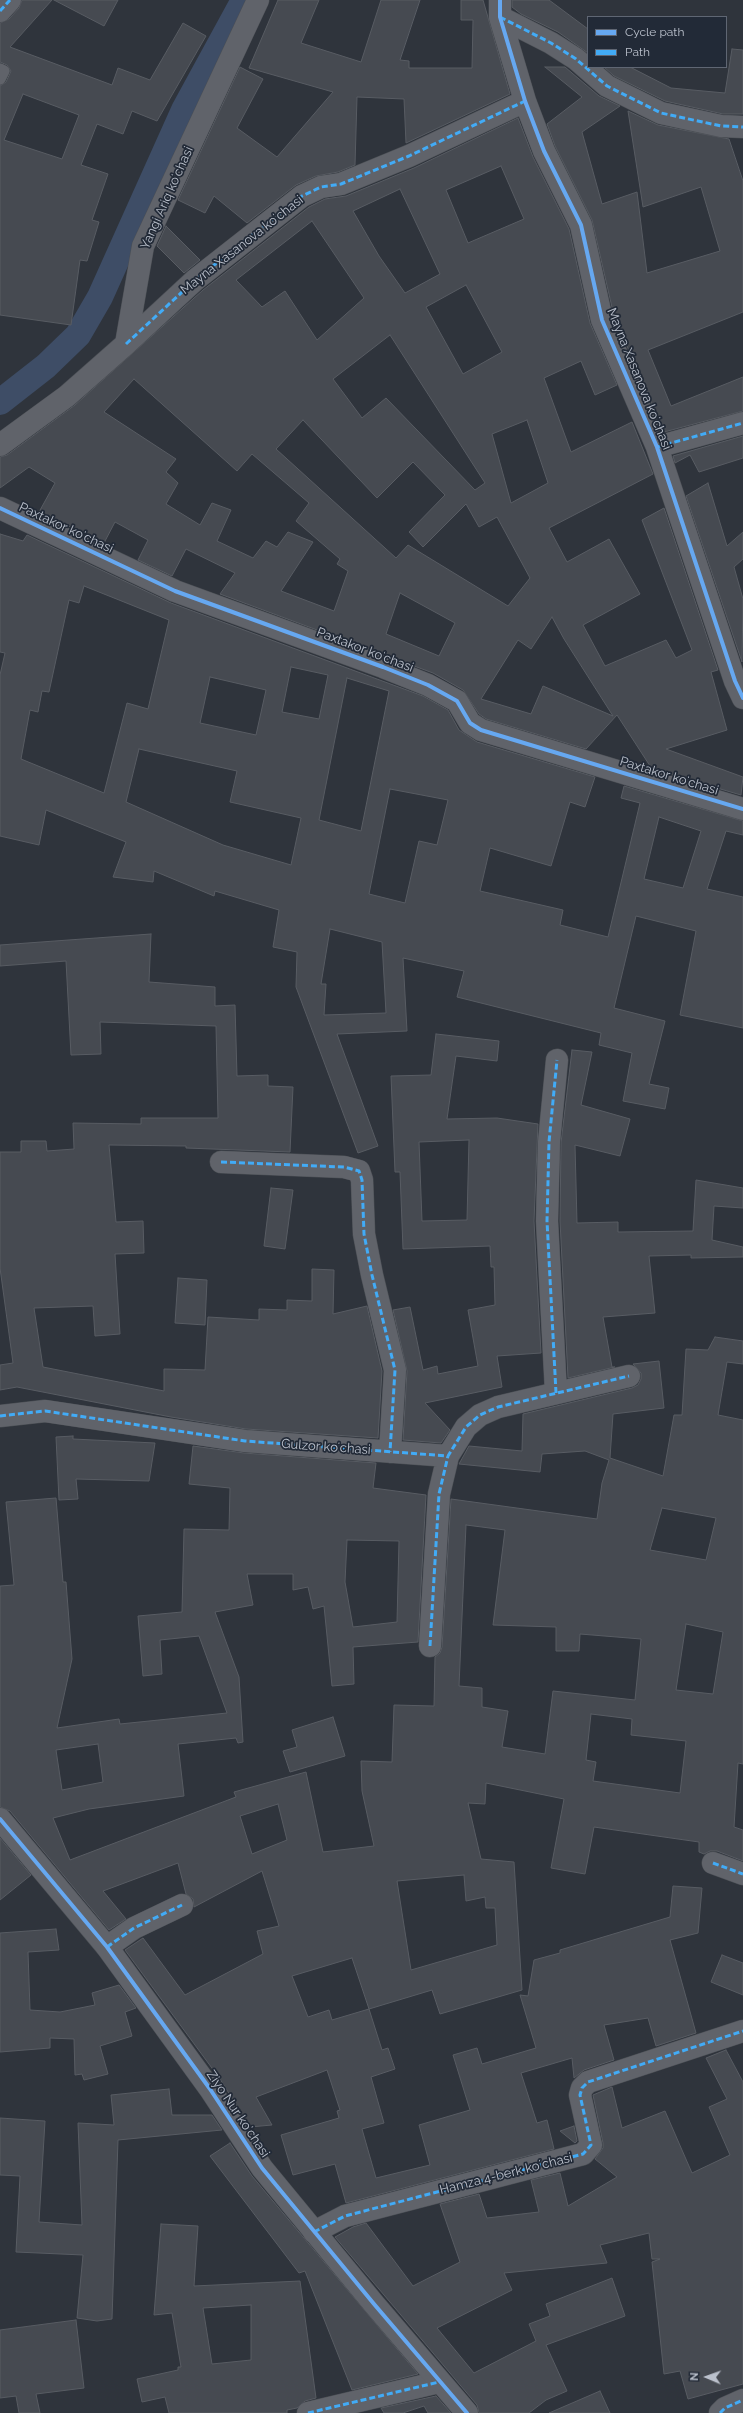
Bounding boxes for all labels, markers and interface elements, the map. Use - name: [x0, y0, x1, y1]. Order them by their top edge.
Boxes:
- legend: [587, 16, 727, 68]
- text: Cycle path: [625, 25, 684, 39]
- text: Path: [625, 45, 650, 59]
- street label: Yangi Ariq koʻchasi: [137, 144, 197, 252]
- street label: Mayna Xasanova koʻchasi: [178, 192, 306, 298]
- street label: Mayna Xasanova koʻchasi: [603, 306, 675, 452]
- street label: Paxtakor koʻchasi: [16, 499, 116, 557]
- street label: Paxtakor koʻchasi: [314, 624, 416, 676]
- street label: Paxtakor koʻchasi: [618, 754, 720, 798]
- street label: Gulzor koʻchasi: [281, 1436, 371, 1458]
- street label: Ziyo Nur koʻchasi: [203, 2067, 273, 2161]
- street label: Hamza 4-berk koʼchasi: [438, 2150, 574, 2198]
- north arrow: [687, 2357, 727, 2397]
- text: N: [688, 2372, 701, 2381]

